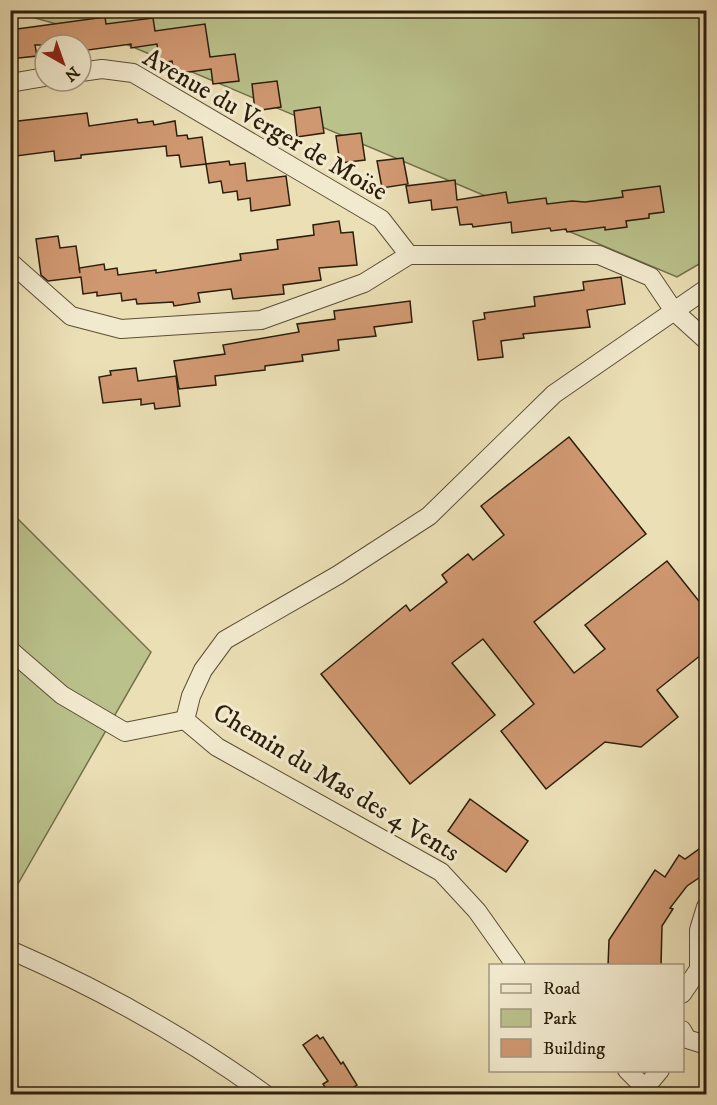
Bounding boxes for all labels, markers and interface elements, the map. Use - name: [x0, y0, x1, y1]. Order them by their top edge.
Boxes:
- north arrow: [33, 33, 93, 93]
- street label: Avenue du Verger de Moïse: [137, 41, 393, 209]
- text: N: [61, 62, 83, 86]
- street label: Chemin du Mas des 4 Vents: [207, 696, 465, 870]
- legend: [489, 964, 684, 1072]
- text: Road: [543, 978, 580, 1000]
- text: Park: [543, 1008, 577, 1030]
- text: Building: [543, 1038, 605, 1060]

